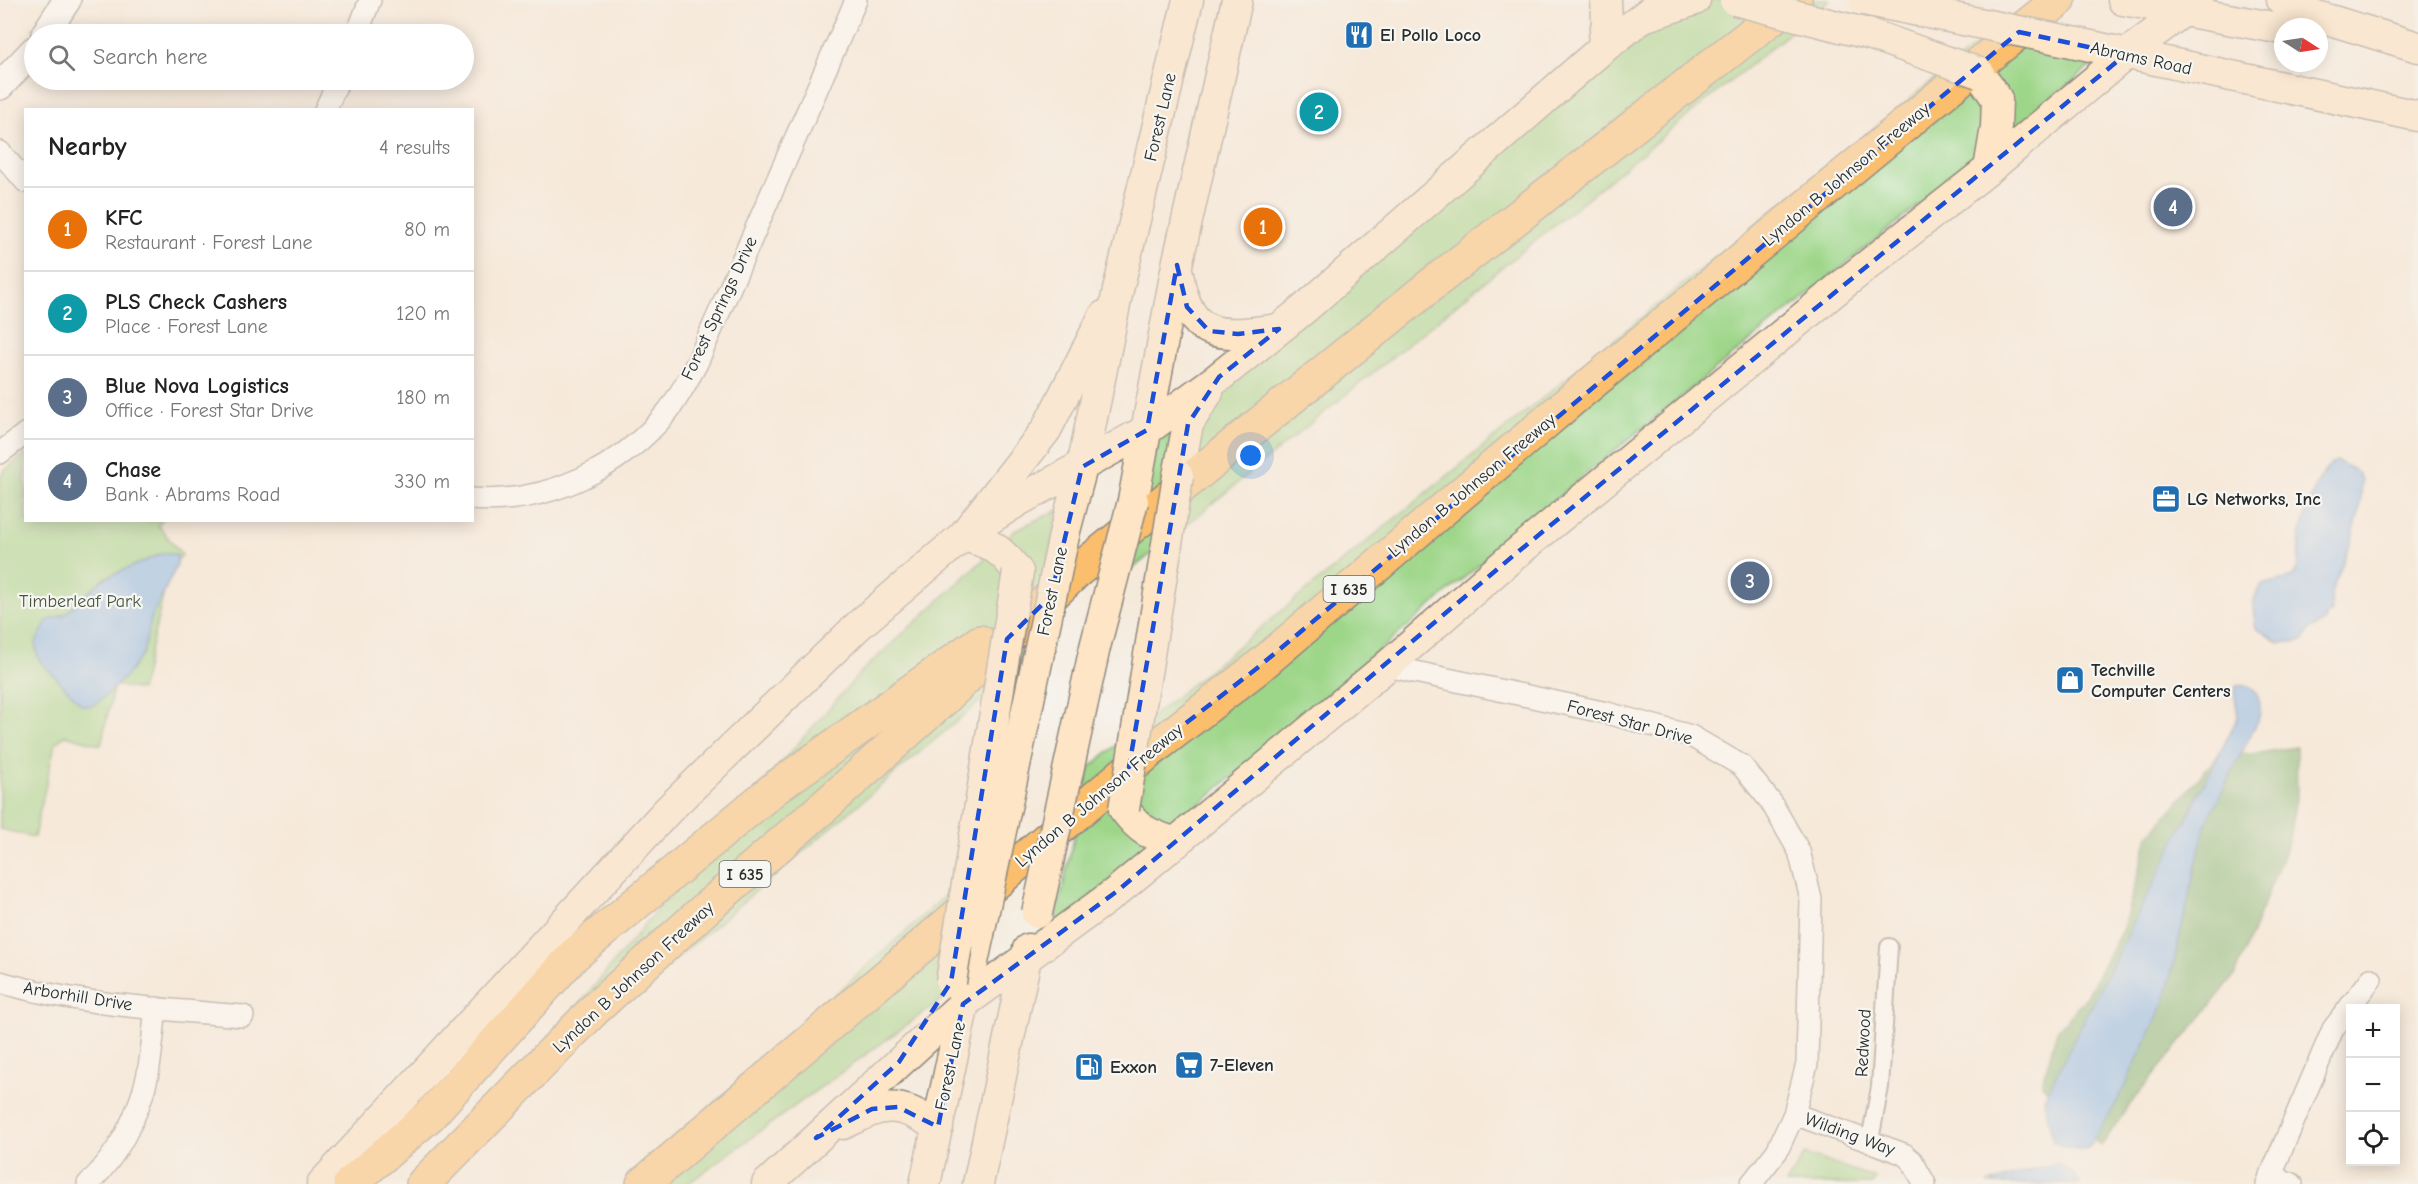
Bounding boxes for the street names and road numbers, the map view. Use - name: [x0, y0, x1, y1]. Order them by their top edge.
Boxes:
- street label: Abrams Road: [2088, 37, 2194, 80]
- street label: Forest Lane: [1140, 71, 1181, 163]
- street label: Lyndon B Johnson Freeway: [1758, 97, 1935, 251]
- street label: Forest Springs Drive: [677, 233, 762, 383]
- street label: Lyndon B Johnson Freeway: [1384, 408, 1561, 562]
- street label: Forest Lane: [1033, 545, 1072, 637]
- road number: I 635: [1324, 576, 1374, 602]
- street label: Forest Star Drive: [1565, 696, 1695, 749]
- street label: Lyndon B Johnson Freeway: [1011, 718, 1188, 872]
- road number: I 635: [720, 861, 771, 887]
- street label: Lyndon B Johnson Freeway: [548, 897, 719, 1058]
- street label: Arborhill Drive: [22, 977, 134, 1015]
- street label: Redwood: [1851, 1008, 1876, 1078]
- street label: Forest Lane: [931, 1020, 970, 1112]
- street label: Wilding Way: [1802, 1108, 1899, 1161]

